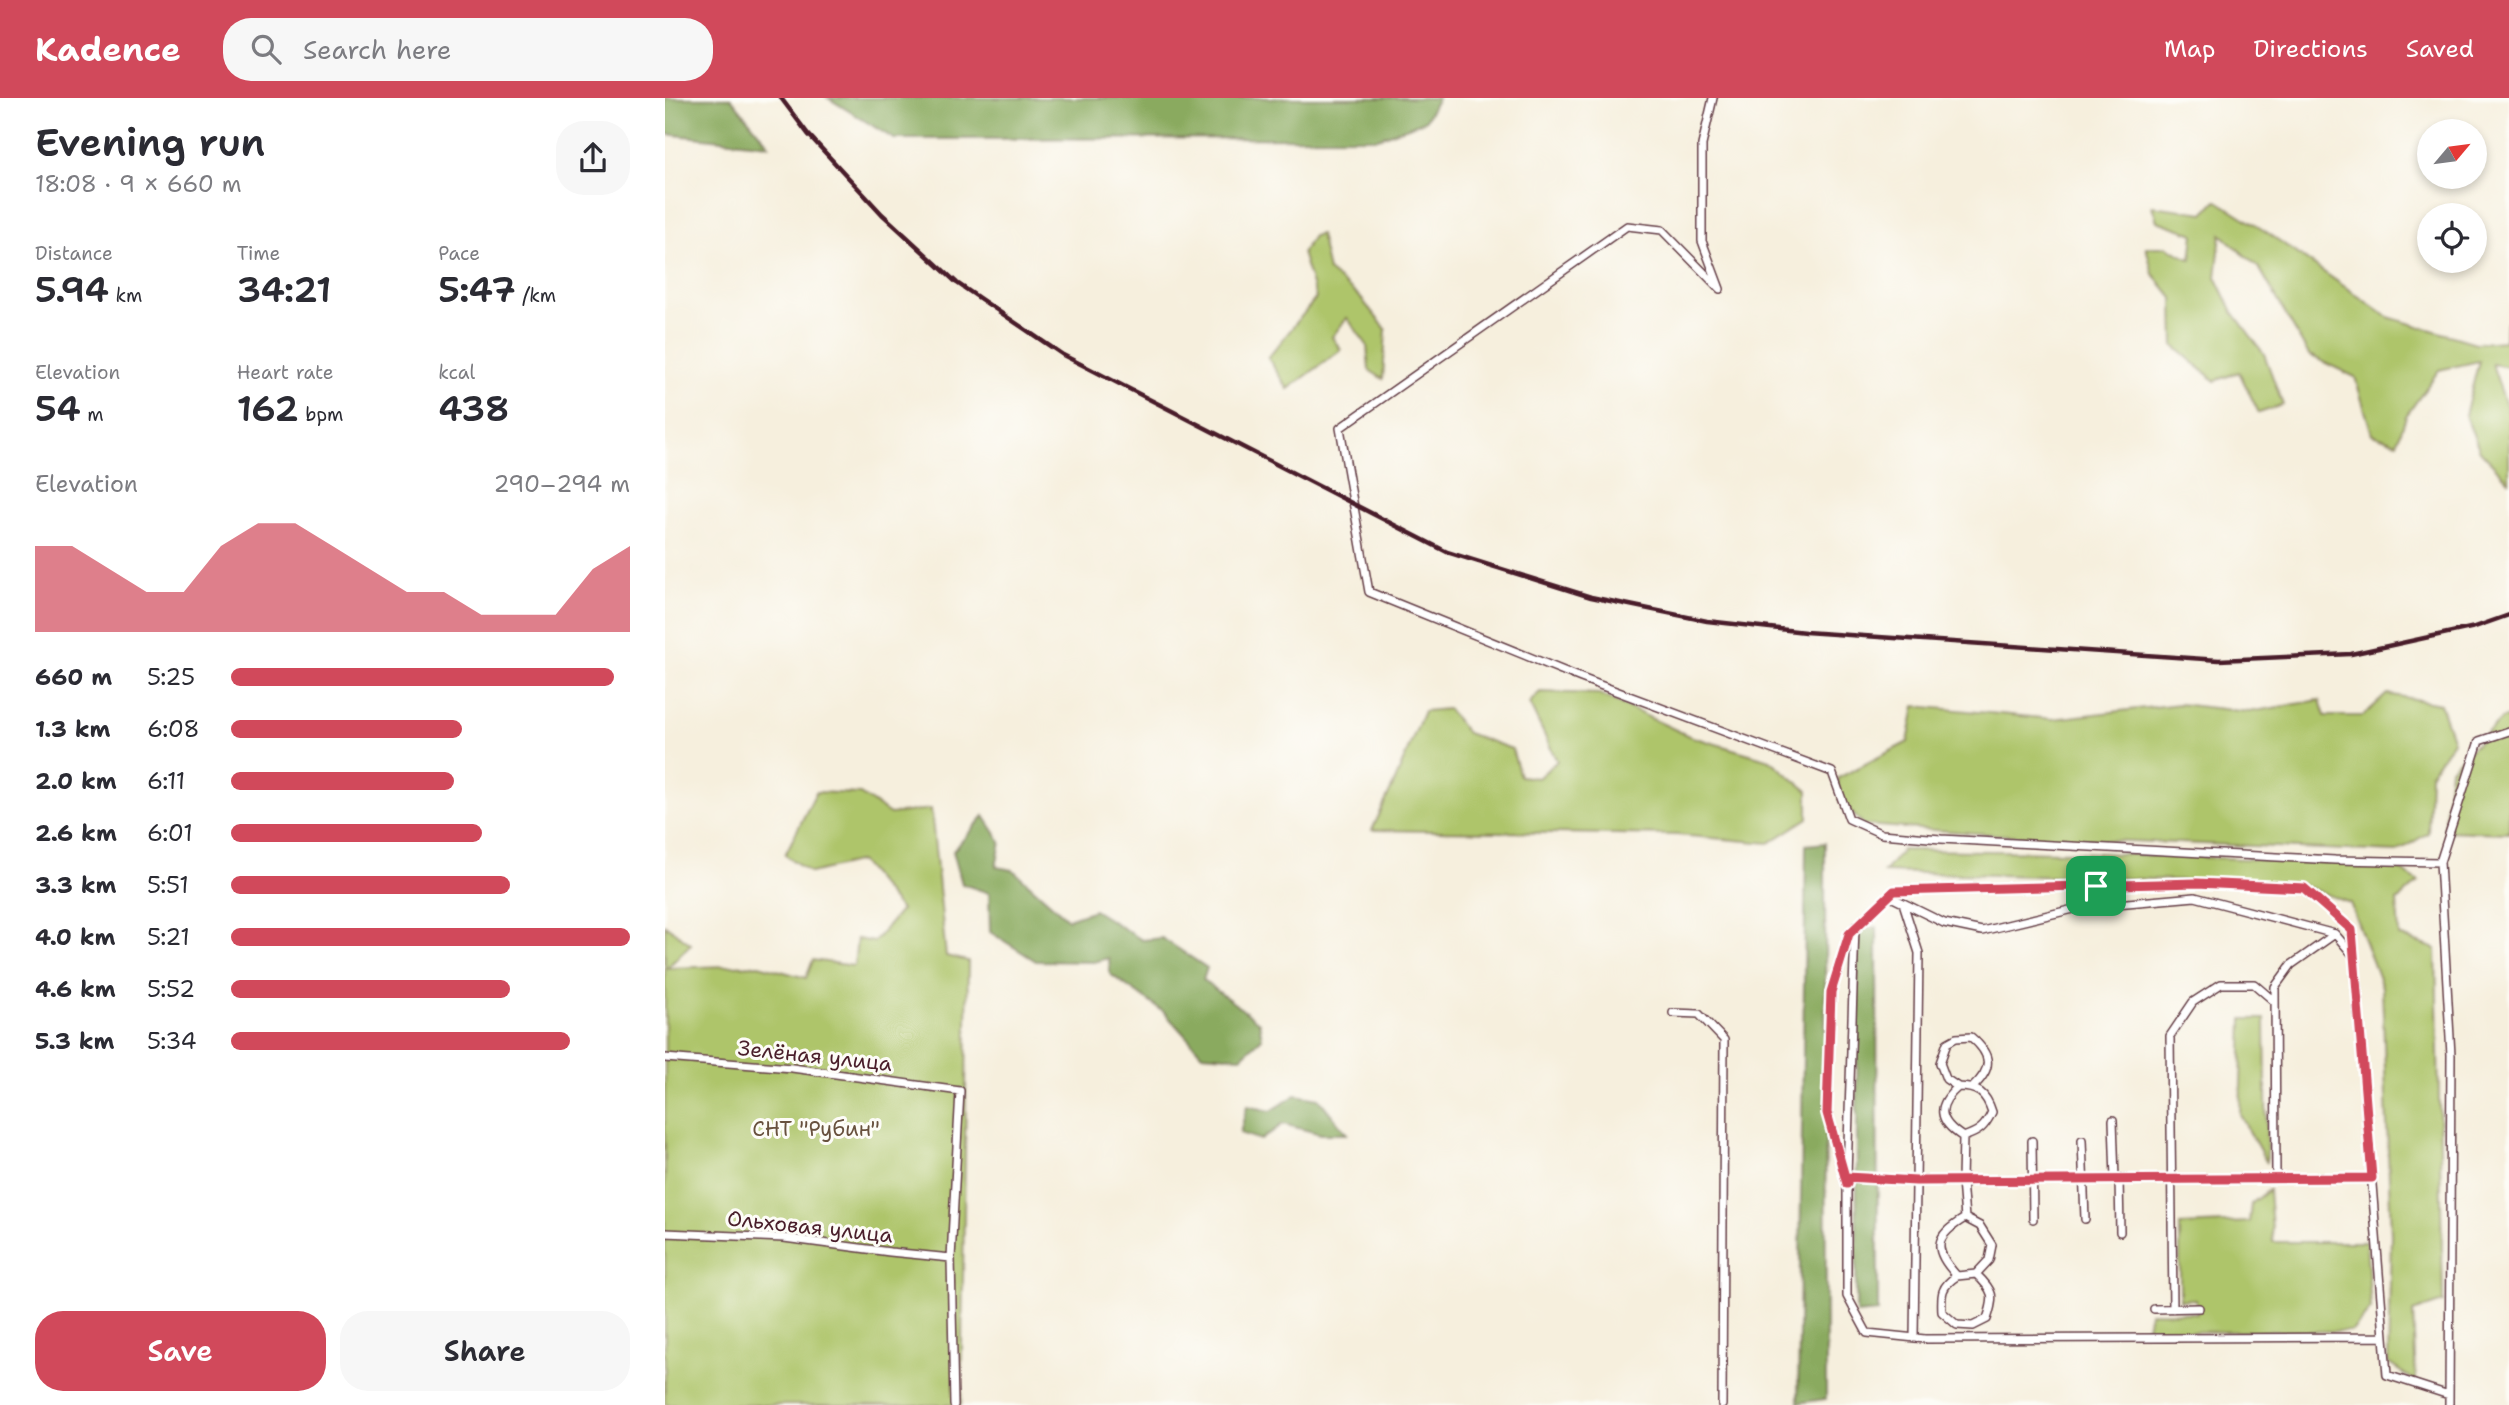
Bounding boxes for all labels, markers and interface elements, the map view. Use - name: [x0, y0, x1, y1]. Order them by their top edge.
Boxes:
- search box: [223, 18, 713, 81]
- text: Kadence: [35, 27, 181, 72]
- icon: search: [247, 30, 285, 68]
- text: Search here: [303, 32, 451, 67]
- text: Map: [2164, 33, 2215, 65]
- text: Directions: [2253, 33, 2368, 65]
- text: Saved: [2406, 33, 2474, 65]
- text: Evening run: [35, 117, 265, 168]
- north arrow: [2417, 119, 2487, 189]
- map controls: [2417, 119, 2487, 273]
- button: share: [556, 121, 630, 195]
- text: 18:08 · 9 × 660 m: [35, 169, 242, 199]
- button: locate: [2417, 203, 2487, 273]
- text: Distance: [35, 241, 113, 266]
- text: Time: [237, 241, 280, 266]
- text: Pace: [438, 241, 480, 266]
- text: 5.94: [35, 266, 109, 313]
- text: 34:21: [237, 266, 332, 313]
- text: 5:47: [438, 266, 516, 313]
- text: km: [109, 283, 142, 308]
- text: /km: [516, 283, 556, 308]
- text: Elevation: [35, 360, 120, 385]
- text: Heart rate: [237, 360, 333, 385]
- text: kcal: [438, 360, 475, 385]
- text: 54: [35, 385, 81, 432]
- text: 162: [237, 385, 299, 432]
- text: 438: [438, 385, 509, 432]
- text: m: [81, 402, 104, 427]
- text: bpm: [299, 402, 343, 427]
- text: Elevation: [35, 469, 138, 499]
- text: 290–294 m: [493, 469, 630, 499]
- text: 660 m: [35, 662, 112, 692]
- text: 5:25: [147, 662, 195, 692]
- text: 1.3 km: [35, 714, 110, 744]
- text: 6:08: [147, 714, 200, 744]
- text: 2.0 km: [35, 766, 117, 796]
- text: 6:11: [147, 766, 185, 796]
- text: 2.6 km: [35, 818, 117, 848]
- text: 6:01: [147, 818, 193, 848]
- pin: [2066, 856, 2126, 916]
- icon: arrive: [2077, 867, 2115, 905]
- text: 3.3 km: [35, 870, 116, 900]
- text: 5:51: [147, 870, 189, 900]
- text: 4.0 km: [35, 922, 116, 952]
- text: 5:21: [147, 922, 190, 952]
- text: 4.6 km: [35, 974, 116, 1004]
- text: 5:52: [147, 974, 195, 1004]
- text: 5.3 km: [35, 1026, 115, 1056]
- text: 5:34: [147, 1026, 197, 1056]
- street label: Зелёная улица: [736, 1034, 894, 1078]
- park label: СНТ "Рубин": [752, 1115, 880, 1143]
- street label: Ольховая улица: [726, 1204, 894, 1250]
- button: Save: [35, 1311, 326, 1391]
- button: Share: [340, 1311, 630, 1391]

